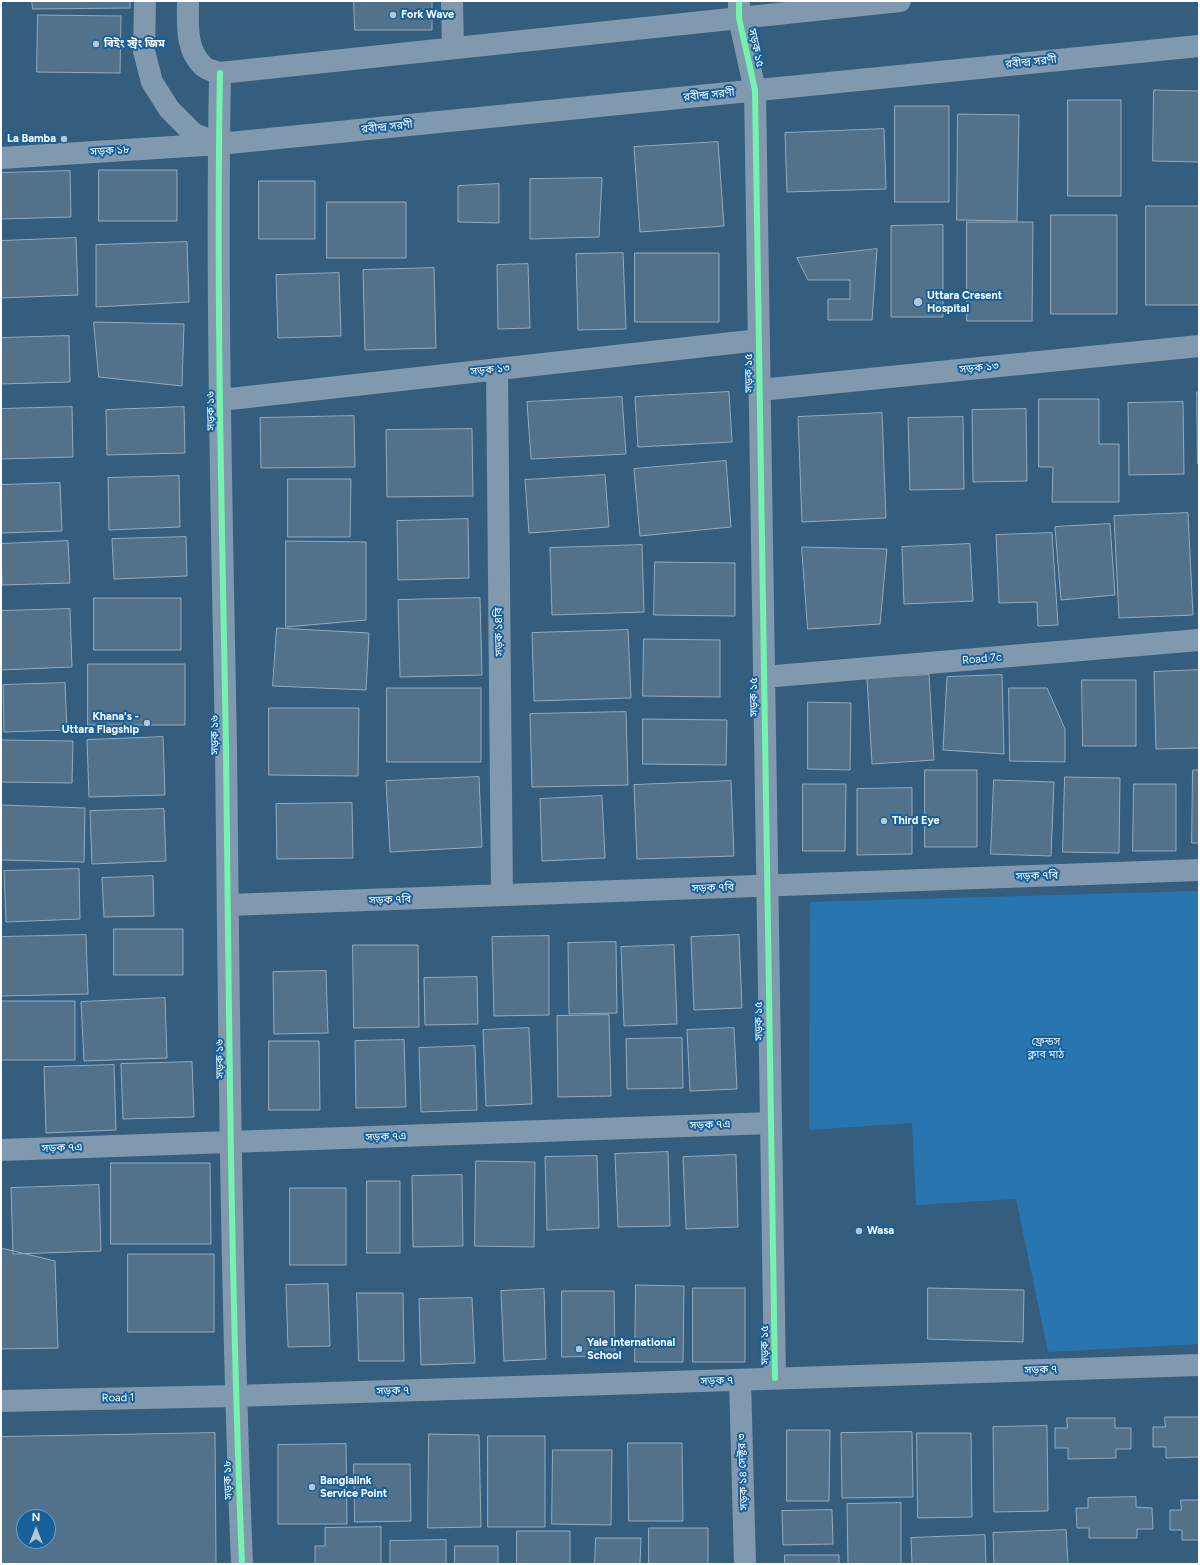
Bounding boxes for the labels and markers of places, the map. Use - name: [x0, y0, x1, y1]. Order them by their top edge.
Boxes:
- place label: Fork Wave: [401, 8, 454, 22]
- marker: Fork Wave: [388, 10, 398, 20]
- place label: বিইং স্ট্রং জিম: [104, 37, 165, 51]
- marker: বিইং স্ট্রং জিম: [91, 39, 101, 49]
- place label: La Bamba: [7, 132, 56, 146]
- marker: La Bamba: [59, 134, 69, 144]
- place label: Uttara Cresent Hospital: [927, 289, 1002, 315]
- marker: Uttara Cresent Hospital: [912, 296, 924, 308]
- place label: Khana's - Uttara Flagship: [62, 710, 139, 736]
- marker: Khana's - Uttara Flagship: [142, 718, 152, 728]
- place label: Third Eye: [892, 814, 940, 828]
- marker: Third Eye: [879, 816, 889, 826]
- place label: Wasa: [867, 1224, 894, 1238]
- marker: Wasa: [854, 1226, 864, 1236]
- place label: Yale International School: [587, 1336, 675, 1362]
- marker: Yale International School: [574, 1344, 584, 1354]
- place label: Banglalink Service Point: [320, 1474, 387, 1500]
- marker: Banglalink Service Point: [307, 1482, 317, 1492]

